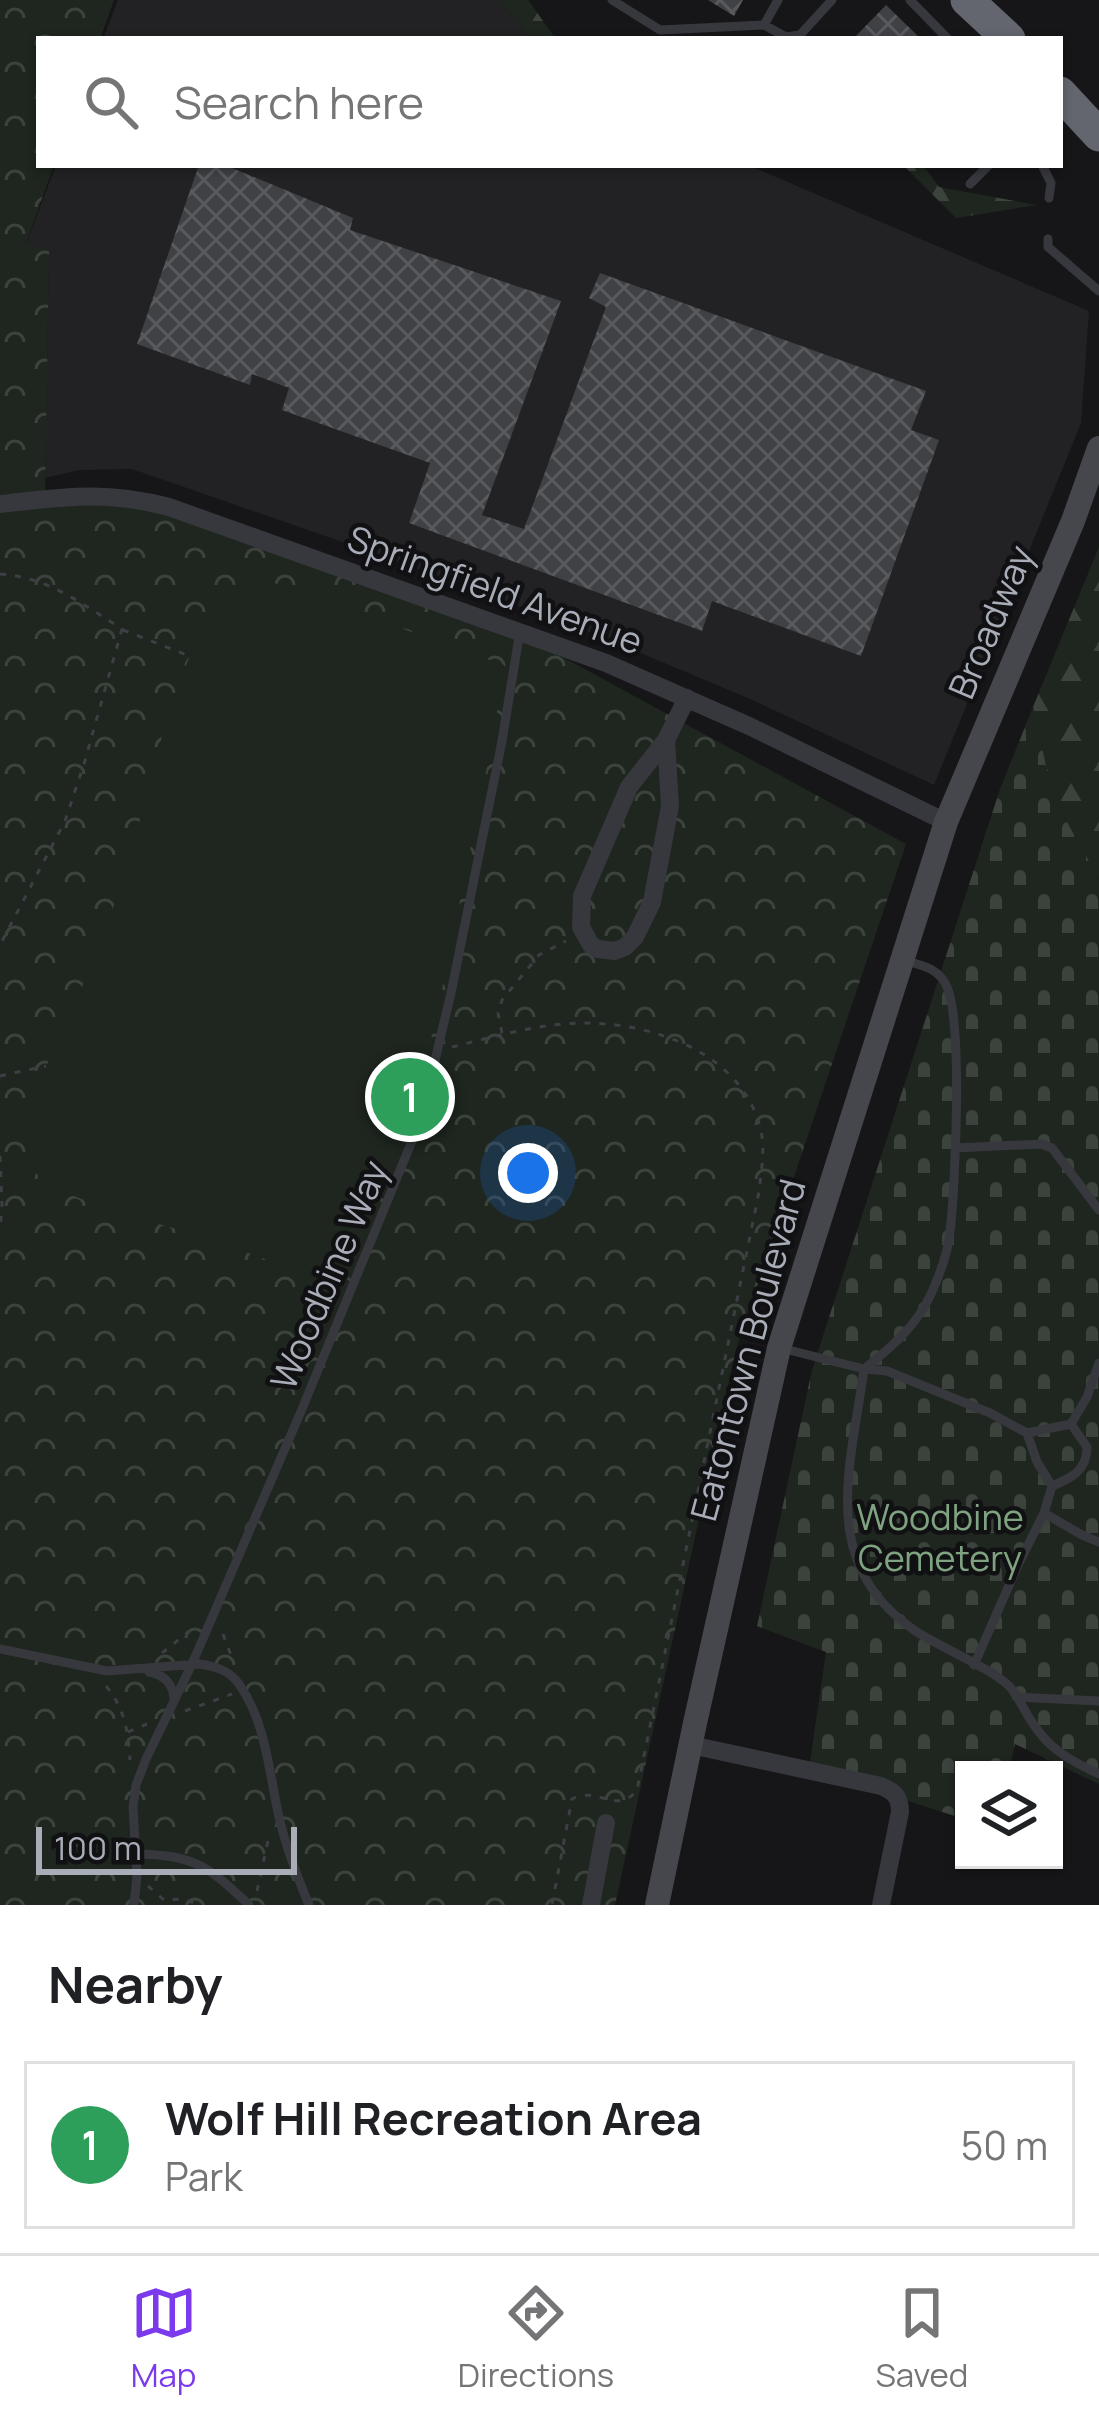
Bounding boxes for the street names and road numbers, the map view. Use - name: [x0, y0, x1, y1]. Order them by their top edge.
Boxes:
- street label: Springfield Avenue: [341, 513, 649, 666]
- street label: Broadway: [936, 538, 1045, 706]
- street label: Woodbine Way: [258, 1153, 399, 1397]
- street label: Eatontown Boulevard: [678, 1174, 817, 1526]

